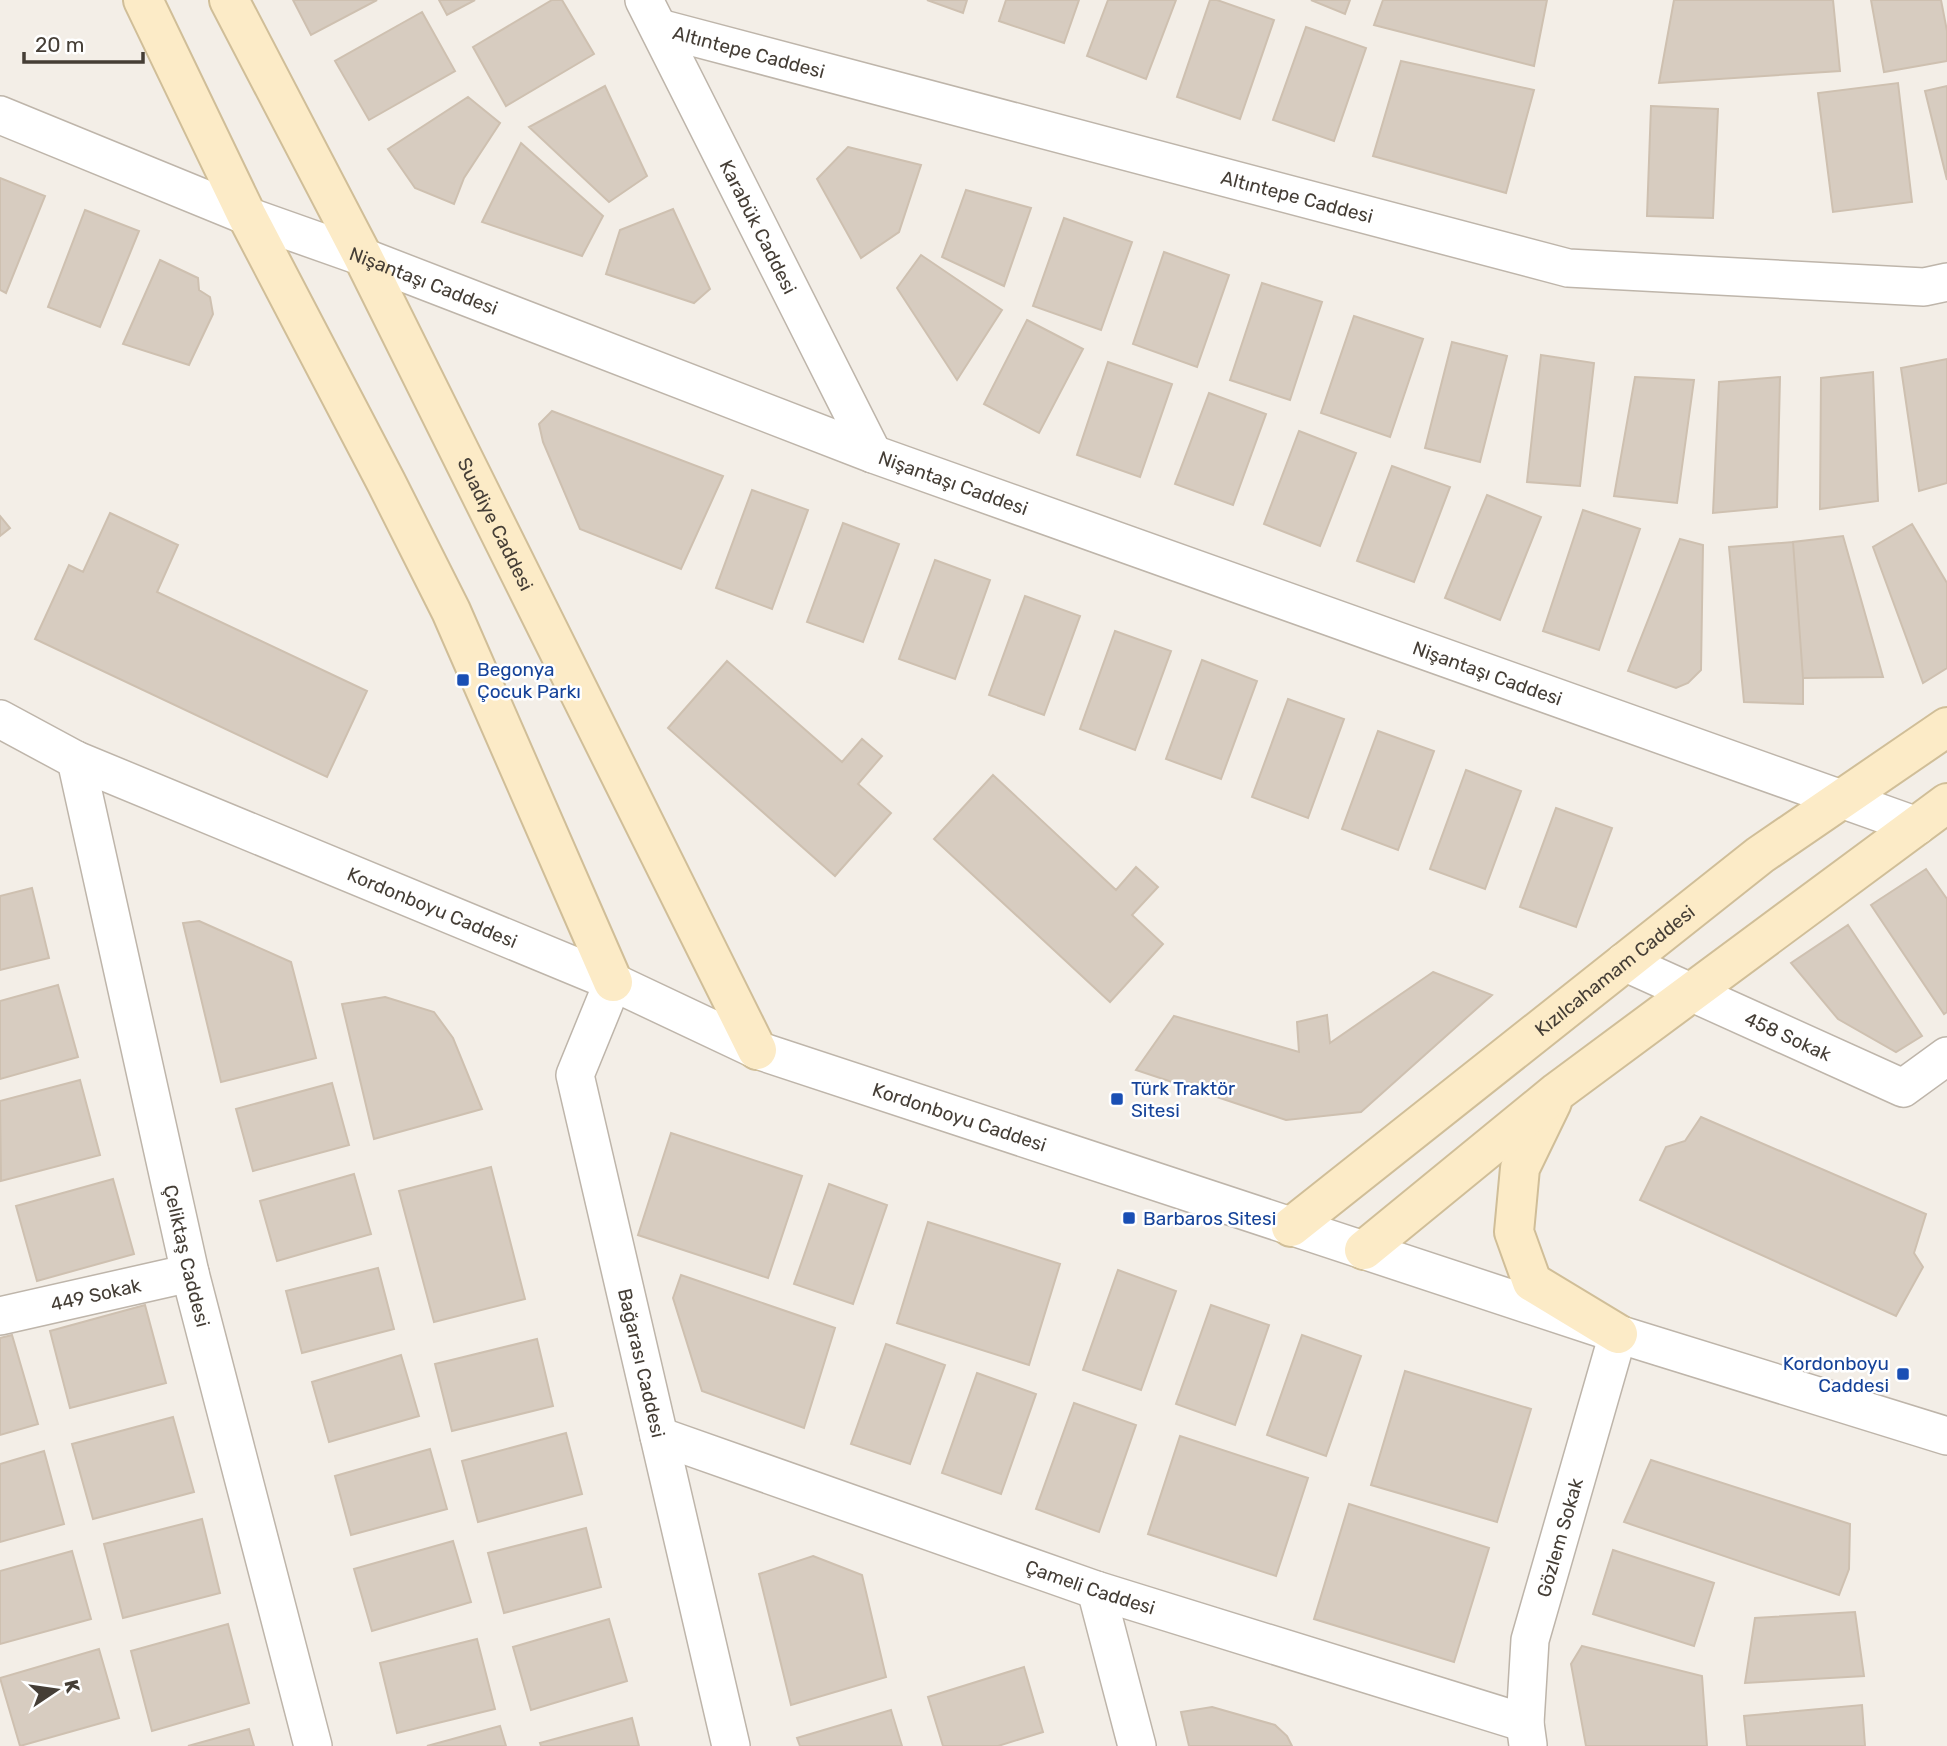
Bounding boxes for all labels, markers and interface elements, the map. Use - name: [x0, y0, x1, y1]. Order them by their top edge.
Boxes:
- scale bar: [24, 21, 144, 65]
- street label: Altıntepe Caddesi: [670, 21, 827, 83]
- text: 20 m: [35, 32, 84, 57]
- street label: Karabük Caddesi: [715, 156, 801, 298]
- street label: Altıntepe Caddesi: [1219, 166, 1375, 228]
- street label: Nişantaşı Caddesi: [346, 242, 501, 320]
- street label: Nişantaşı Caddesi: [875, 446, 1031, 520]
- street label: Suadiye Caddesi: [452, 454, 538, 595]
- street label: Nişantaşı Caddesi: [1410, 636, 1565, 711]
- place label: Begonya Çocuk Parkı: [477, 658, 581, 703]
- marker: Begonya Çocuk Parkı: [455, 672, 471, 688]
- street label: Kordonboyu Caddesi: [344, 862, 521, 953]
- street label: Kızılcahamam Caddesi: [1530, 900, 1699, 1041]
- street label: 458 Sokak: [1741, 1007, 1835, 1066]
- place label: Türk Traktör Sitesi: [1131, 1077, 1236, 1122]
- street label: Kordonboyu Caddesi: [870, 1078, 1049, 1157]
- marker: Türk Traktör Sitesi: [1109, 1091, 1125, 1107]
- street label: Çeliktaş Caddesi: [159, 1183, 215, 1329]
- place label: Barbaros Sitesi: [1143, 1207, 1276, 1230]
- marker: Barbaros Sitesi: [1121, 1210, 1137, 1226]
- street label: 449 Sokak: [48, 1273, 143, 1316]
- street label: Bağarası Caddesi: [613, 1286, 670, 1440]
- place label: Kordonboyu Caddesi: [1783, 1352, 1889, 1397]
- marker: Kordonboyu Caddesi: [1895, 1366, 1911, 1382]
- street label: Gözlem Sokak: [1532, 1475, 1588, 1600]
- street label: Çameli Caddesi: [1022, 1555, 1158, 1620]
- north arrow: [21, 1655, 91, 1725]
- text: K: [59, 1678, 85, 1695]

